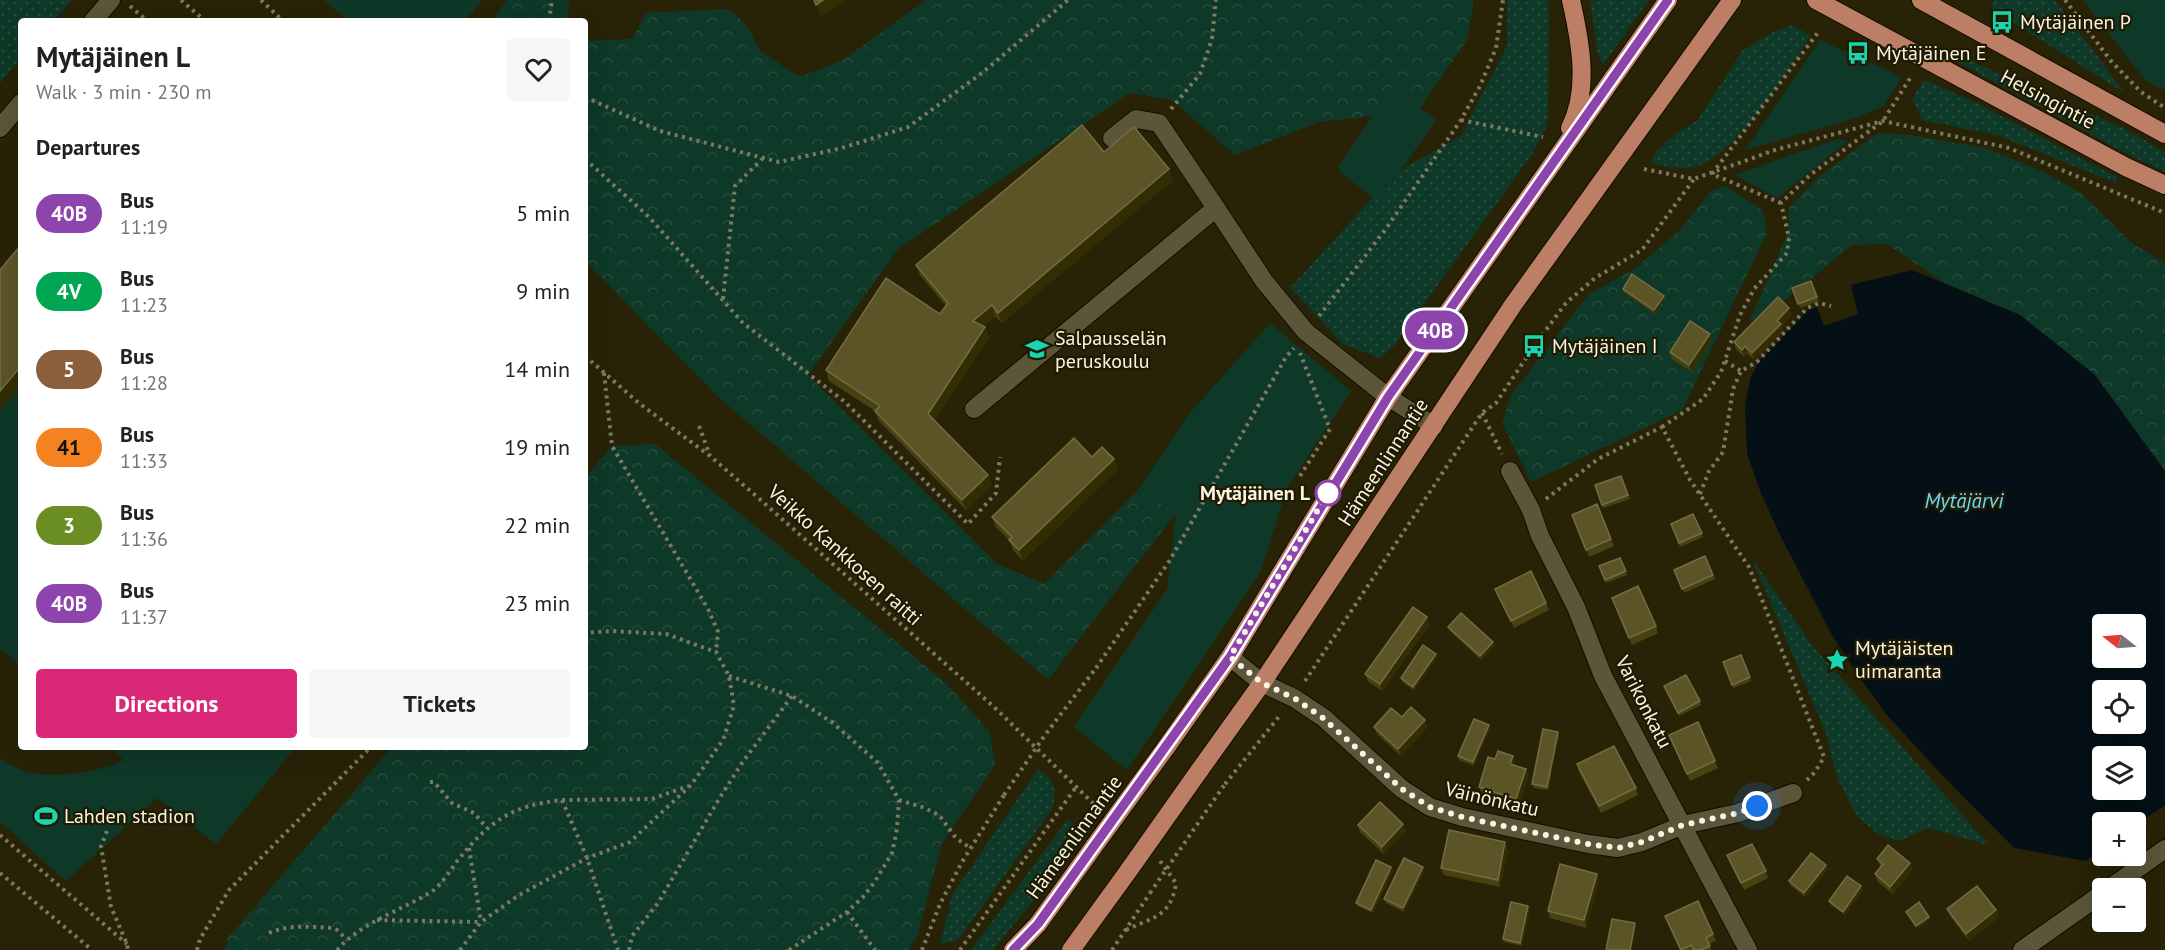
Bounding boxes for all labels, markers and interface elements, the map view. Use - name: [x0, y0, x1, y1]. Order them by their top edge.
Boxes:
- bus stop icon: Mytäjäinen P: [1989, 9, 2015, 35]
- place label: Mytäjäinen P: [2020, 9, 2131, 35]
- text: Mytäjäinen L: [36, 38, 190, 75]
- button: heart: [507, 38, 570, 101]
- bus stop icon: Mytäjäinen E: [1845, 40, 1871, 66]
- place label: Mytäjäinen E: [1876, 40, 1987, 66]
- street label: Helsingintie: [1996, 63, 2100, 135]
- text: Walk · 3 min · 230 m: [36, 79, 212, 105]
- text: Departures: [36, 133, 140, 161]
- text: Bus: [120, 186, 154, 214]
- text: 5 min: [516, 199, 570, 227]
- text: 40B: [51, 200, 87, 227]
- text: 11:19: [120, 214, 168, 240]
- text: Bus: [120, 264, 154, 292]
- text: 9 min: [516, 277, 570, 305]
- text: 4V: [57, 278, 81, 305]
- text: 11:23: [120, 292, 168, 318]
- line badge: 40B: [1400, 310, 1470, 350]
- text: 40B: [1417, 317, 1453, 344]
- place label: Salpausselän peruskoulu: [1055, 325, 1167, 374]
- bus stop icon: Mytäjäinen I: [1521, 333, 1547, 359]
- place label: Mytäjäinen I: [1552, 333, 1658, 359]
- school or university icon: Salpausselän peruskoulu: [1024, 336, 1050, 362]
- text: Bus: [120, 342, 154, 370]
- text: 14 min: [504, 355, 570, 383]
- text: 5: [63, 356, 75, 383]
- text: 11:28: [120, 370, 168, 396]
- street label: Hämeenlinnantie: [1332, 393, 1434, 531]
- text: Bus: [120, 420, 154, 448]
- text: 19 min: [504, 433, 570, 461]
- text: 41: [57, 434, 81, 461]
- text: 11:33: [120, 448, 168, 474]
- street label: Veikko Kankkosen raitti: [762, 478, 928, 631]
- place label: Mytäjäinen L: [1200, 480, 1311, 506]
- marker: Mytäjäinen L: [1315, 480, 1341, 506]
- water label: Mytäjärvi: [1924, 487, 2004, 514]
- text: Bus: [120, 498, 154, 526]
- text: 22 min: [504, 511, 570, 539]
- text: 3: [63, 512, 75, 539]
- text: 11:36: [120, 526, 168, 552]
- text: Bus: [120, 576, 154, 604]
- text: 23 min: [504, 589, 570, 617]
- text: 40B: [51, 590, 87, 617]
- text: 11:37: [120, 604, 168, 630]
- north arrow: [2092, 614, 2146, 668]
- map controls: [2092, 614, 2146, 932]
- place label: Mytäjäisten uimaranta: [1855, 635, 1954, 684]
- place icon: Mytäjäisten uimaranta: [1824, 647, 1850, 673]
- street label: Varikonkatu: [1609, 650, 1678, 753]
- button: Directions: [36, 669, 297, 738]
- button: Tickets: [309, 669, 570, 738]
- button: locate: [2092, 680, 2146, 734]
- button: layers: [2092, 746, 2146, 800]
- street label: Hämeenlinnantie: [1020, 770, 1128, 904]
- street label: Väinönkatu: [1442, 775, 1541, 822]
- your location: [1742, 791, 1772, 821]
- sports icon: Lahden stadion: [33, 803, 59, 829]
- place label: Lahden stadion: [64, 803, 195, 829]
- button: +: [2092, 812, 2146, 866]
- button: −: [2092, 878, 2146, 932]

